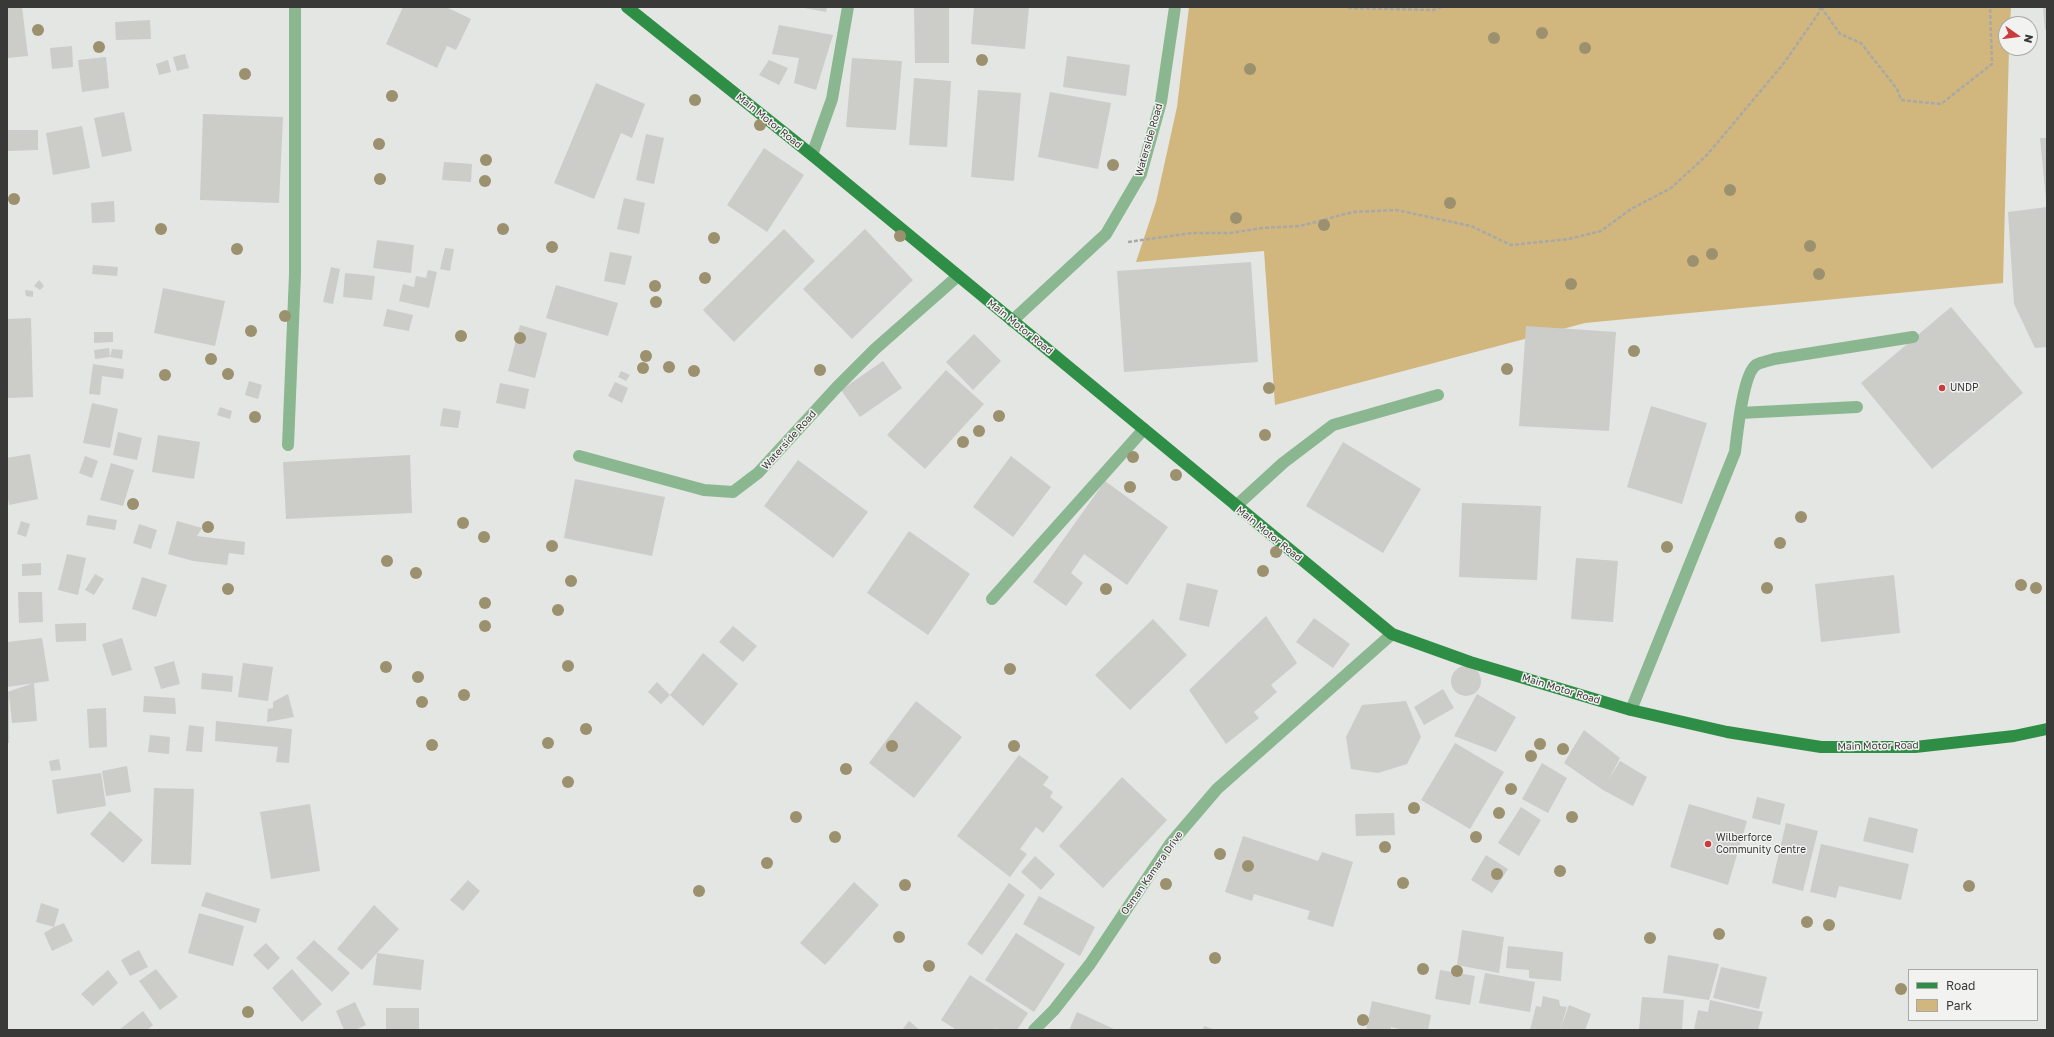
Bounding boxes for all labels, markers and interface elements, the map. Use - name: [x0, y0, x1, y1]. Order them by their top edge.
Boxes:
- north arrow: [1998, 16, 2038, 56]
- text: N: [2022, 33, 2036, 44]
- street label: Main Motor Road: [734, 91, 804, 151]
- street label: Waterside Road: [1133, 102, 1165, 178]
- street label: Main Motor Road: [985, 297, 1055, 357]
- place label: UNDP: [1950, 382, 1978, 394]
- marker: UNDP: [1937, 383, 1947, 393]
- street label: Waterside Road: [759, 408, 819, 472]
- street label: Main Motor Road: [1234, 504, 1304, 564]
- street label: Main Motor Road: [1520, 671, 1602, 707]
- street label: Main Motor Road: [1837, 739, 1919, 753]
- street label: Osman Kamara Drive: [1119, 829, 1185, 917]
- place label: Wilberforce Community Centre: [1716, 832, 1806, 856]
- marker: Wilberforce Community Centre: [1703, 839, 1713, 849]
- legend: [1908, 969, 2038, 1021]
- text: Road: [1946, 978, 1975, 993]
- text: Park: [1946, 998, 1972, 1013]

